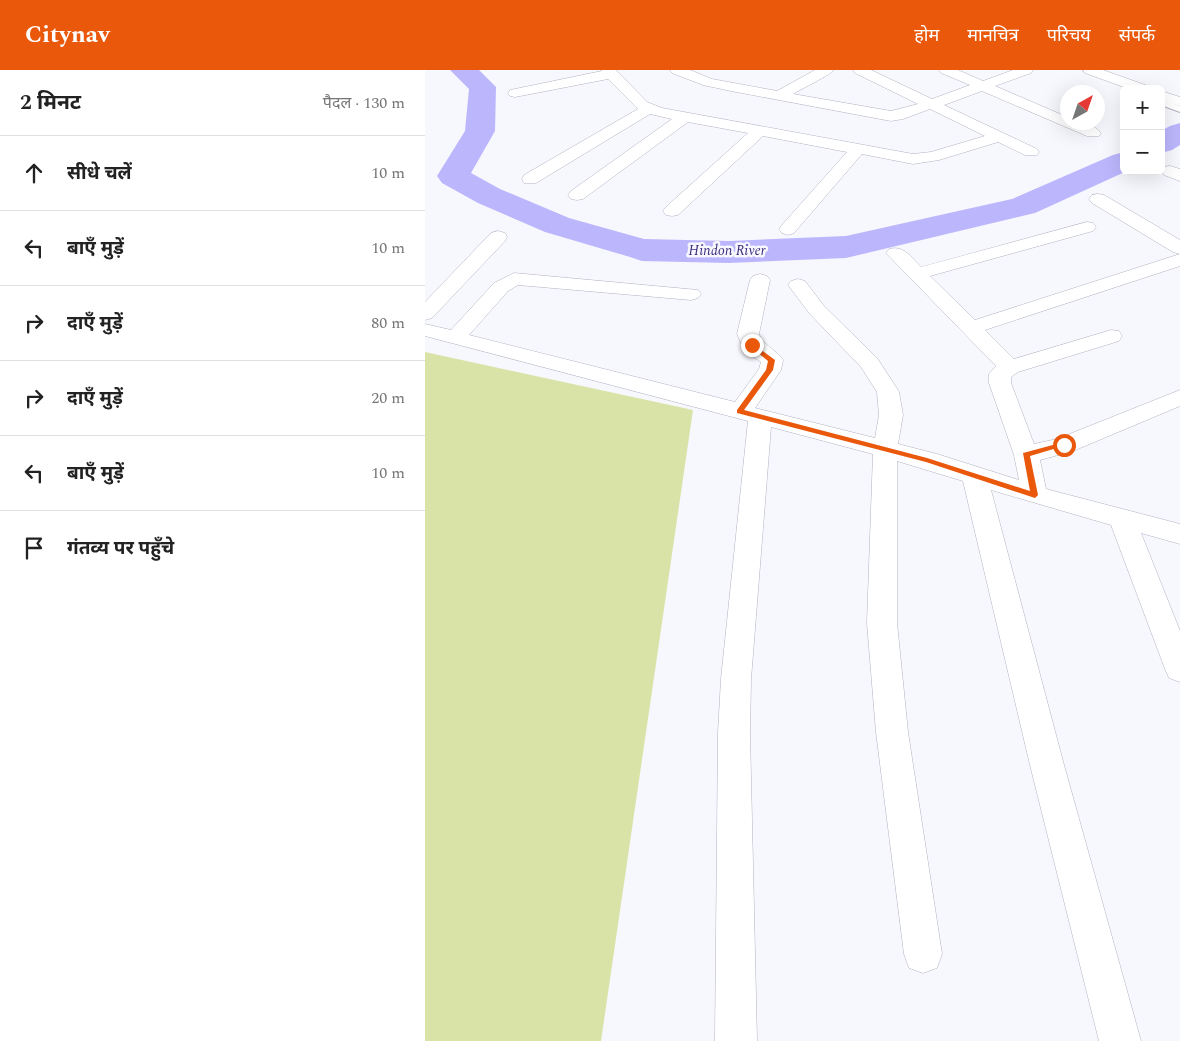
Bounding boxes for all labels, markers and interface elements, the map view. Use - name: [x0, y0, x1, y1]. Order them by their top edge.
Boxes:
- text: Citynav: [25, 17, 110, 53]
- text: होम: [914, 22, 939, 49]
- text: मानचित्र: [967, 22, 1019, 49]
- text: परिचय: [1047, 22, 1091, 49]
- text: संपर्क: [1119, 22, 1155, 49]
- north arrow: [1060, 85, 1105, 130]
- map controls: [1120, 85, 1165, 175]
- button: +: [1120, 85, 1165, 130]
- text: 2 मिनट: [20, 87, 81, 119]
- text: पैदल · 130 m: [323, 91, 405, 115]
- button: −: [1120, 130, 1165, 175]
- icon: ahead: [20, 159, 48, 187]
- text: सीधे चलें: [67, 159, 132, 188]
- text: 10 m: [371, 161, 405, 185]
- icon: left: [20, 234, 48, 262]
- text: बाएँ मुड़ें: [67, 234, 124, 263]
- text: 10 m: [371, 236, 405, 260]
- water label: Hindon River: [688, 240, 766, 261]
- icon: right: [20, 309, 48, 337]
- text: दाएँ मुड़ें: [67, 309, 123, 338]
- text: 80 m: [371, 311, 405, 335]
- route end: [741, 334, 764, 357]
- icon: right: [20, 384, 48, 412]
- text: दाएँ मुड़ें: [67, 384, 123, 413]
- text: 20 m: [371, 386, 405, 410]
- route start: [1053, 434, 1076, 457]
- icon: left: [20, 459, 48, 487]
- text: बाएँ मुड़ें: [67, 459, 124, 488]
- text: 10 m: [371, 461, 405, 485]
- icon: arrive: [20, 534, 48, 562]
- text: गंतव्य पर पहुँचे: [67, 534, 174, 563]

